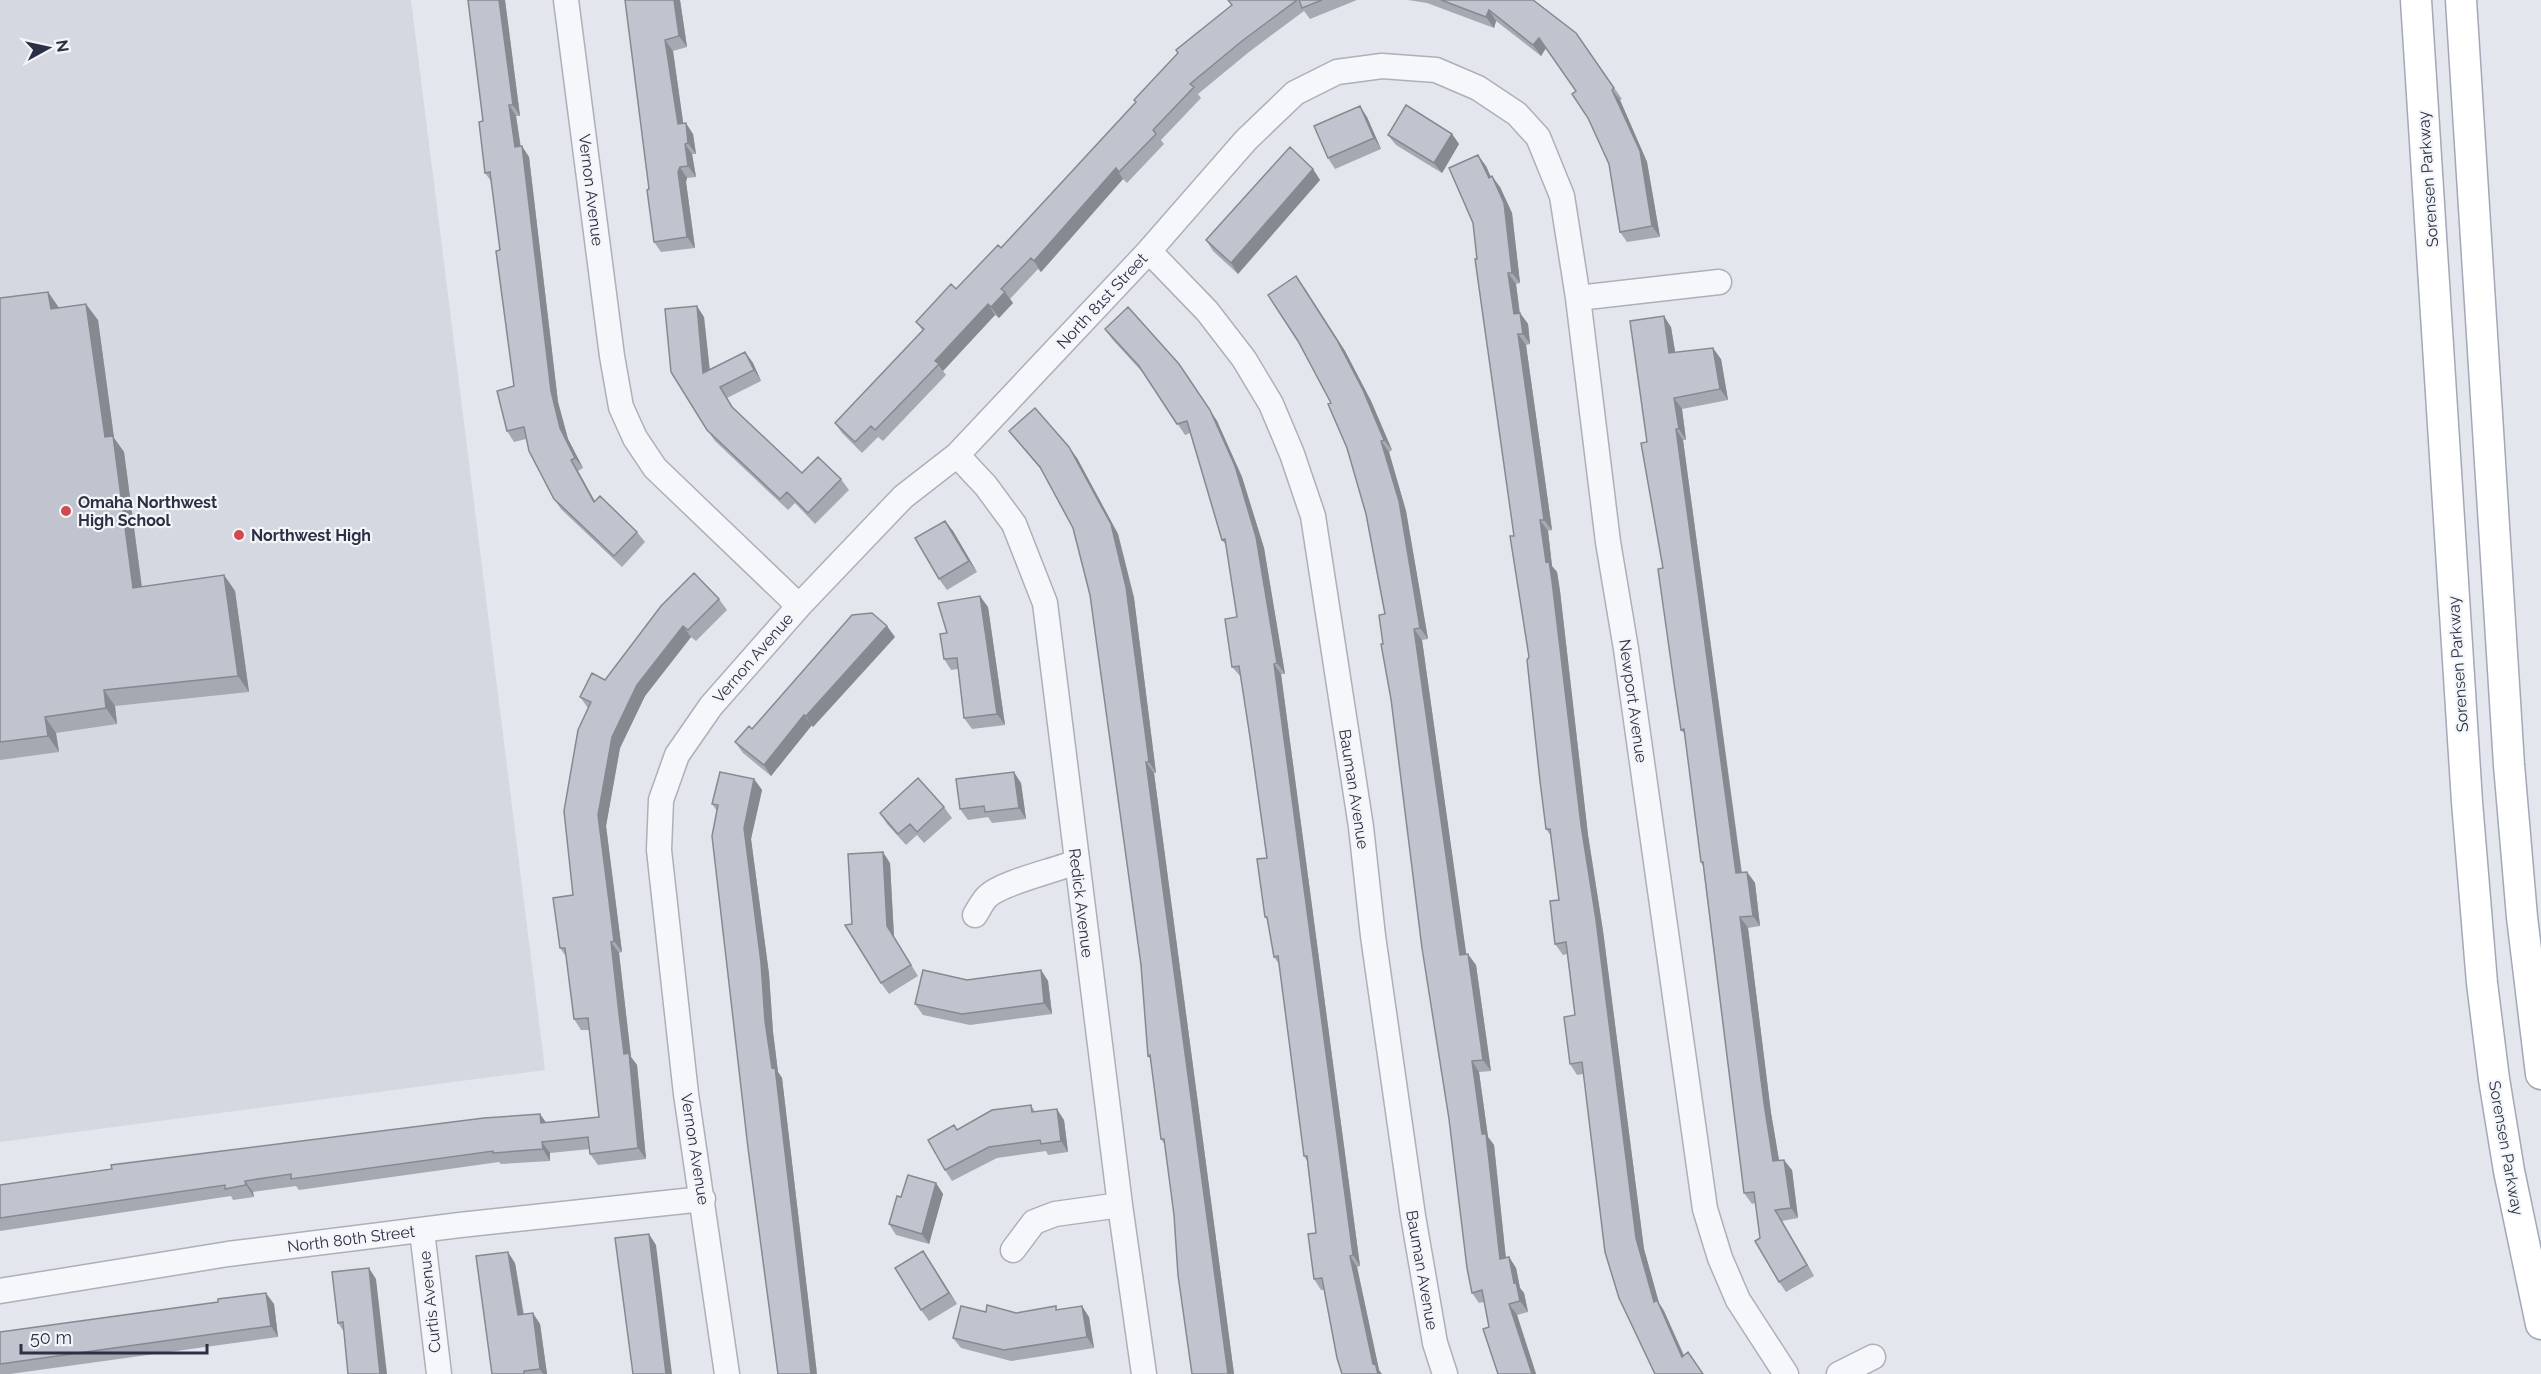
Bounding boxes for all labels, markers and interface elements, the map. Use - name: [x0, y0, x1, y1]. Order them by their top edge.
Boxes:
- north arrow: [18, 18, 78, 78]
- text: N: [52, 39, 73, 53]
- street label: Sorensen Parkway: [2414, 110, 2442, 248]
- street label: Vernon Avenue: [575, 133, 607, 247]
- street label: North 81st Street: [1053, 249, 1152, 353]
- place label: Omaha Northwest High School: [78, 493, 217, 530]
- marker: Omaha Northwest High School: [59, 504, 73, 518]
- place label: Northwest High: [251, 526, 371, 545]
- marker: Northwest High: [232, 528, 246, 542]
- street label: Sorensen Parkway: [2444, 595, 2472, 733]
- street label: Vernon Avenue: [709, 609, 797, 707]
- street label: Newport Avenue: [1615, 638, 1651, 764]
- street label: Bauman Avenue: [1335, 728, 1373, 850]
- street label: Redick Avenue: [1065, 847, 1097, 959]
- street label: Sorensen Parkway: [2485, 1079, 2527, 1217]
- street label: Vernon Avenue: [677, 1092, 713, 1206]
- street label: Bauman Avenue: [1402, 1209, 1442, 1331]
- street label: North 80th Street: [286, 1222, 417, 1256]
- street label: Curtis Avenue: [415, 1250, 445, 1354]
- scale bar: [21, 1317, 207, 1355]
- text: 50 m: [30, 1327, 72, 1348]

